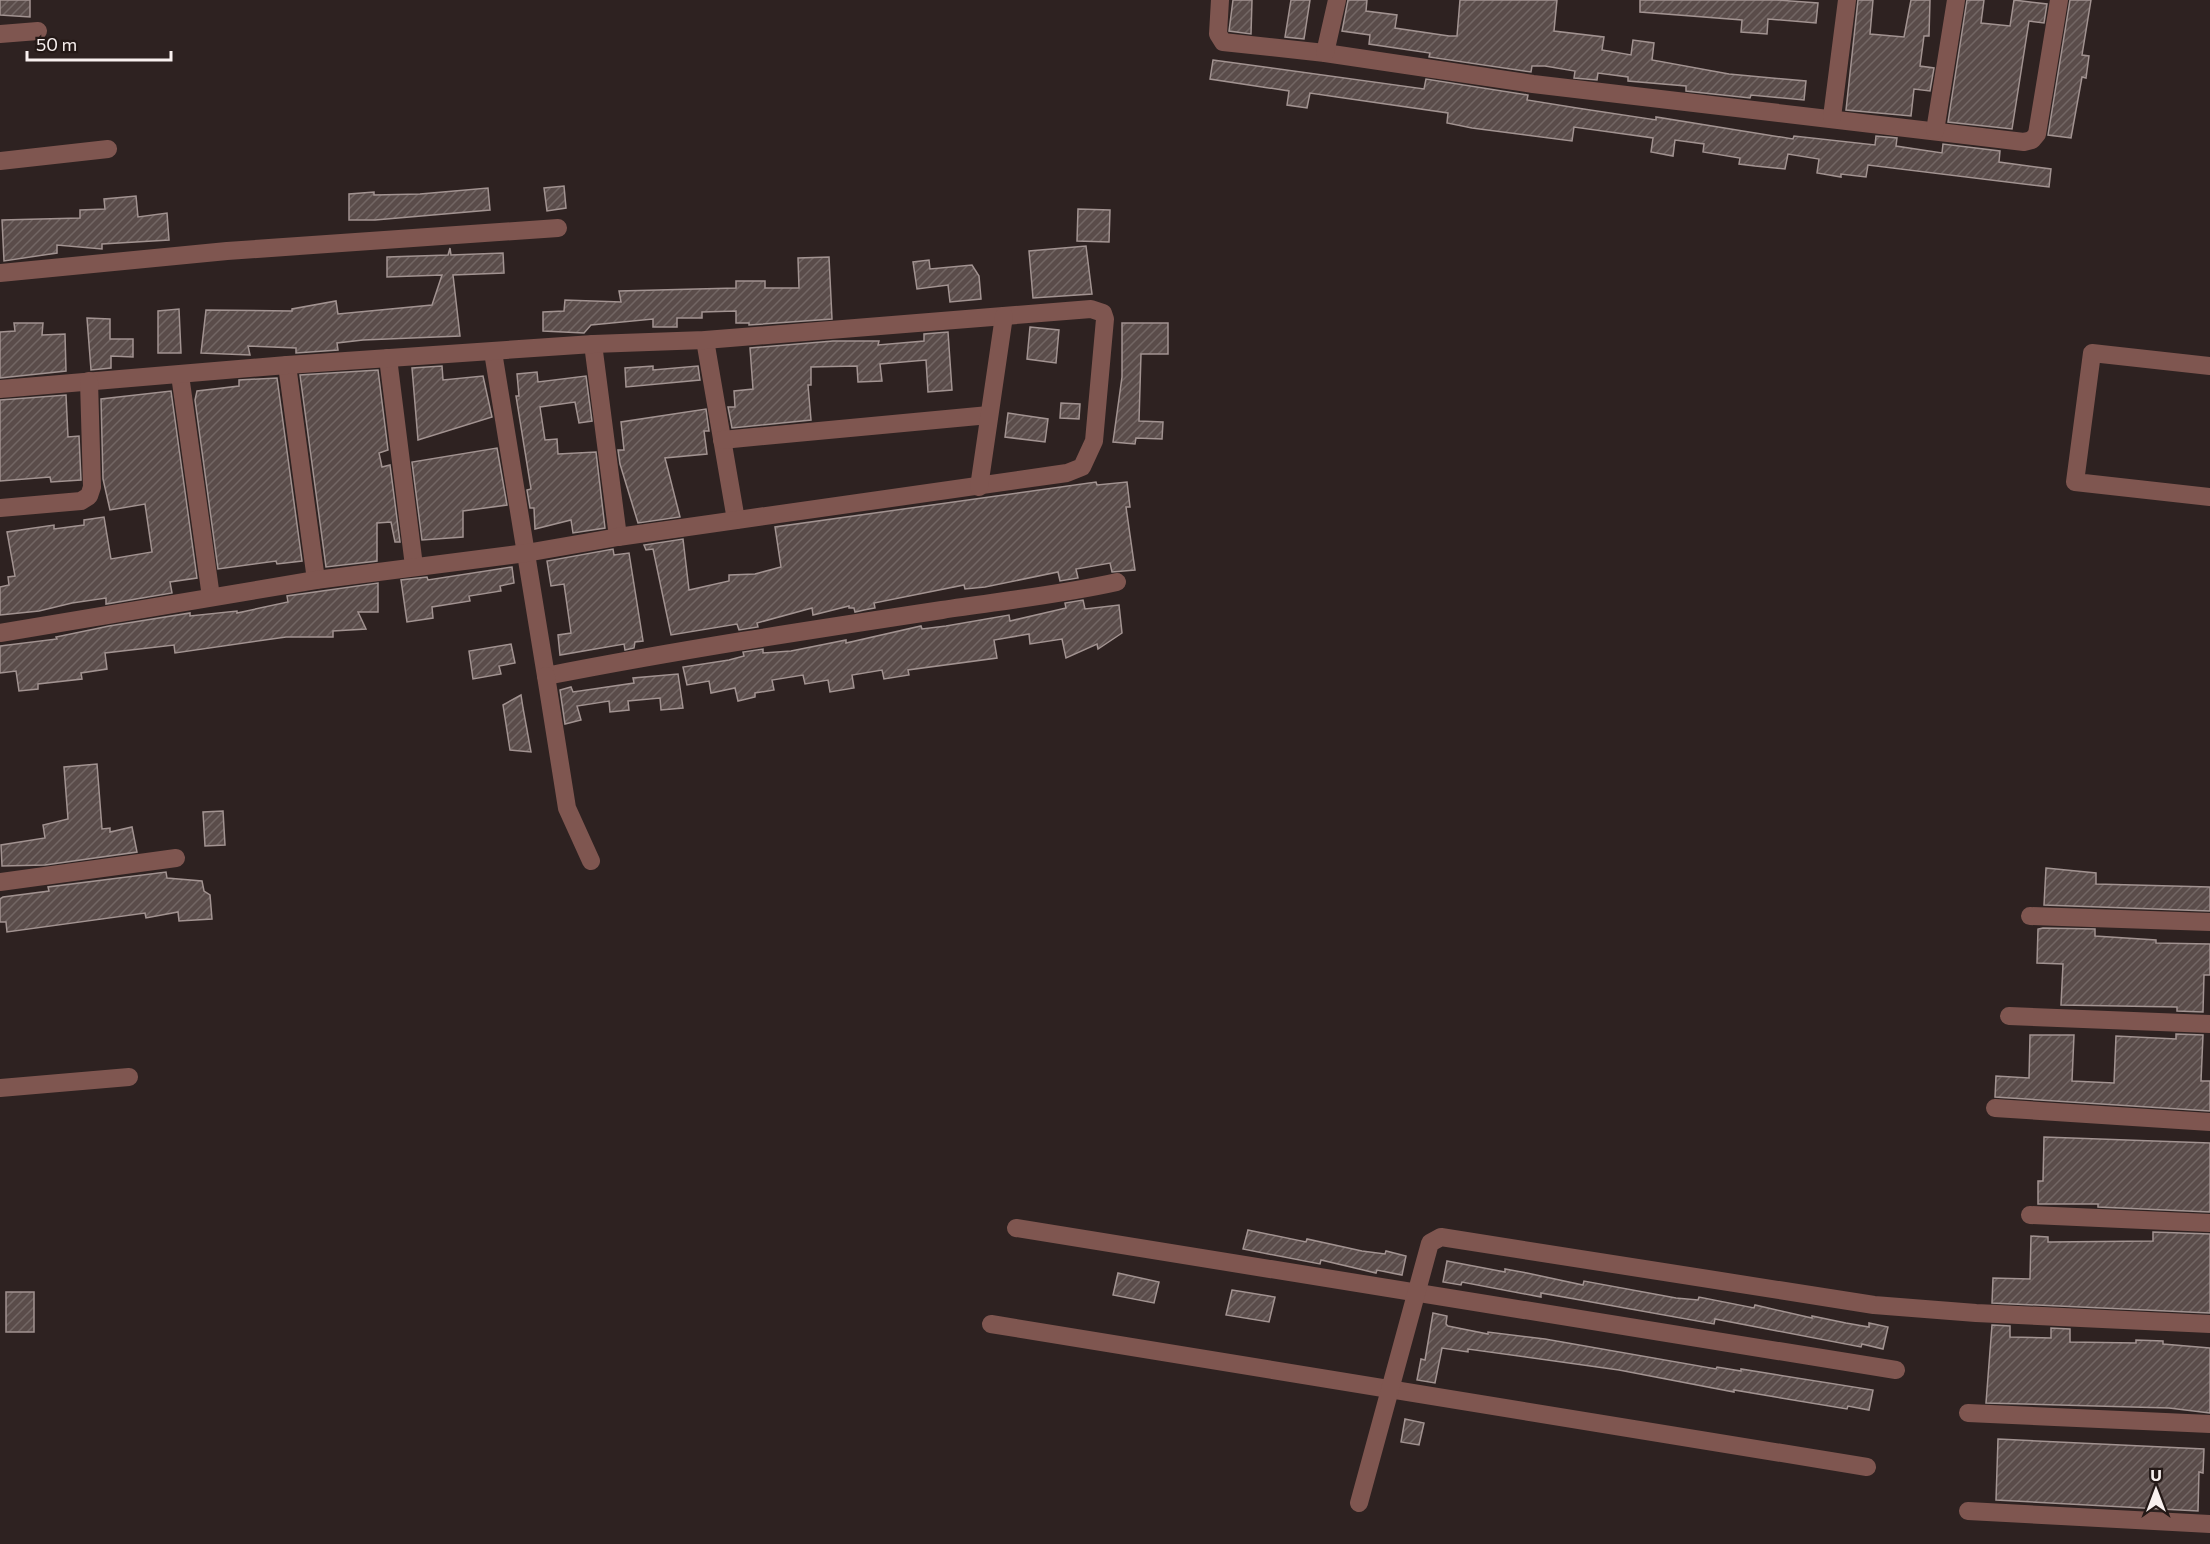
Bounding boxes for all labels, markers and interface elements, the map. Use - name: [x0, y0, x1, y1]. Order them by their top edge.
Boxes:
- scale bar: [27, 24, 171, 62]
- text: 50 m: [36, 33, 77, 55]
- north arrow: [2126, 1460, 2186, 1520]
- text: U: [2150, 1465, 2162, 1484]

